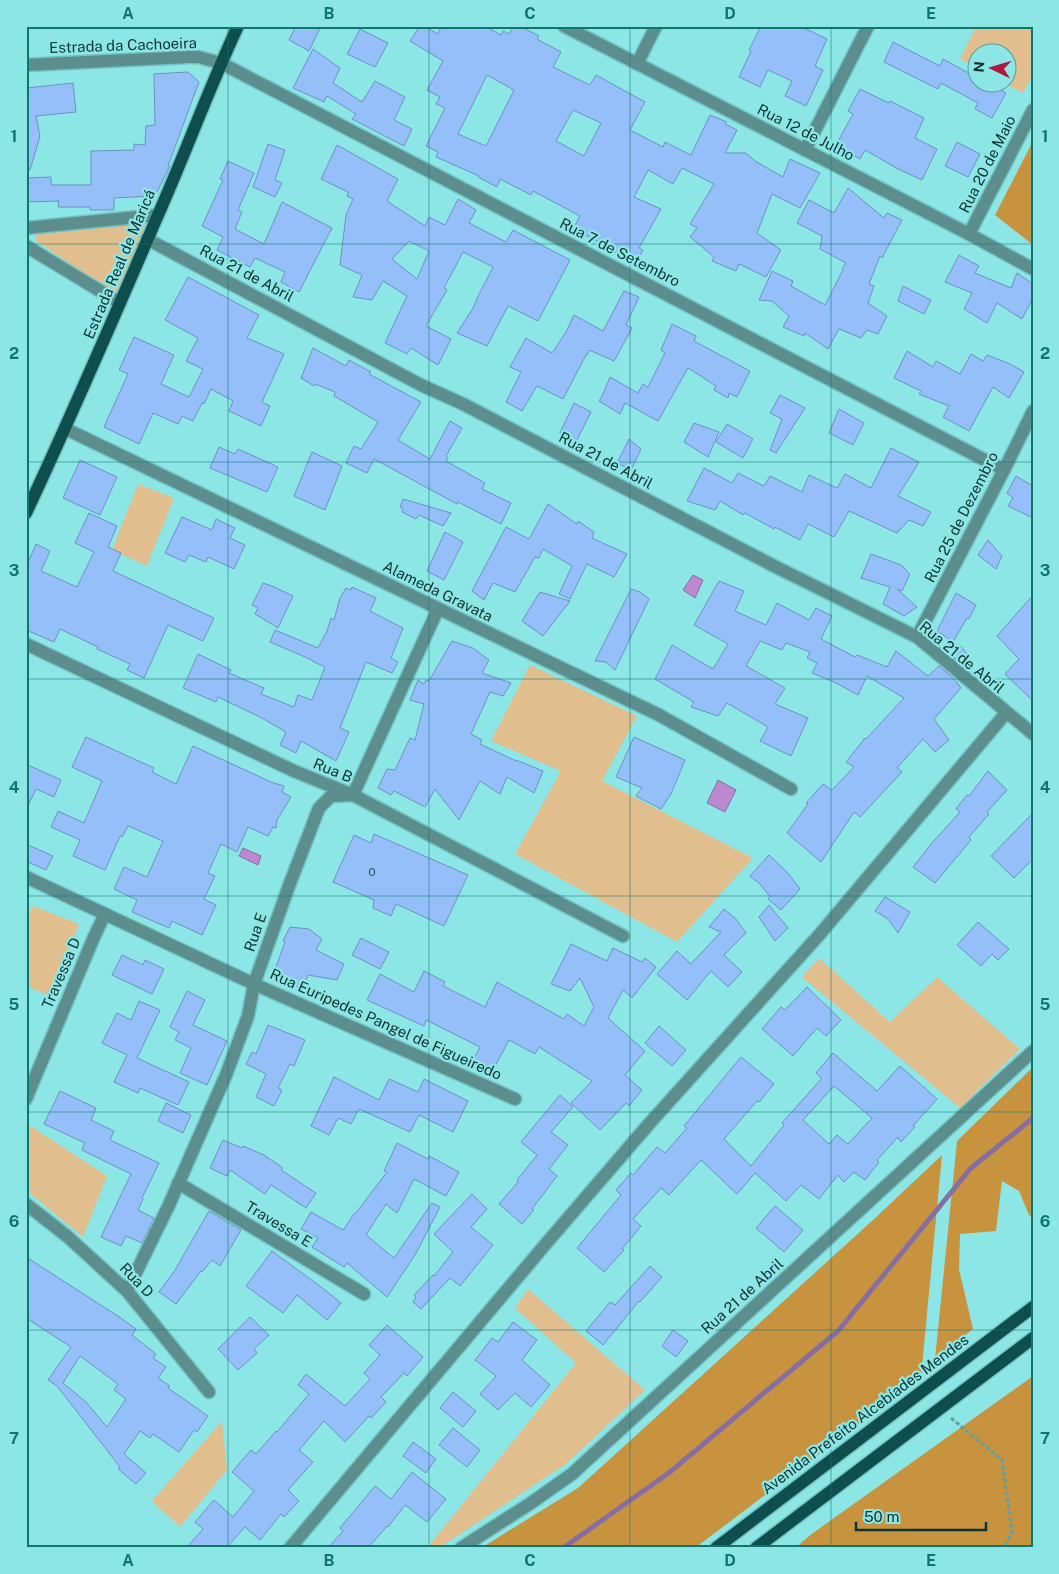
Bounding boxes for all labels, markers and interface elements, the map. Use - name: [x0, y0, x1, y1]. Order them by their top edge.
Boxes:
- text: A: [122, 4, 134, 23]
- text: B: [324, 4, 335, 23]
- text: C: [524, 4, 536, 23]
- text: D: [724, 4, 736, 23]
- text: E: [926, 4, 936, 23]
- street label: Estrada da Cachoeira: [49, 34, 197, 56]
- north arrow: [966, 42, 1016, 92]
- text: N: [971, 61, 987, 73]
- street label: Rua 12 de Julho: [755, 100, 857, 164]
- street label: Rua 20 de Maio: [955, 112, 1019, 216]
- text: 1: [11, 127, 17, 146]
- text: 1: [1042, 127, 1048, 146]
- street label: Estrada Real de Maricá: [80, 187, 158, 341]
- street label: Rua 7 de Setembro: [557, 214, 683, 290]
- street label: Rua 21 de Abril: [197, 241, 297, 305]
- text: 2: [9, 344, 19, 363]
- text: 2: [1040, 344, 1050, 363]
- street label: Rua 21 de Abril: [556, 428, 656, 492]
- street label: Rua 25 de Dezembro: [921, 449, 1001, 585]
- street label: Alameda Gravata: [380, 557, 496, 625]
- text: 3: [9, 561, 19, 580]
- text: 3: [1040, 561, 1050, 580]
- street label: Rua 21 de Abril: [916, 618, 1008, 696]
- street label: Rua B: [311, 754, 355, 786]
- text: 4: [9, 778, 20, 797]
- text: 4: [1040, 778, 1051, 797]
- house number: 0: [368, 865, 376, 879]
- street label: Rua E: [240, 910, 270, 954]
- street label: Travessa D: [38, 935, 84, 1011]
- street label: Rua Euripedes Pangel de Figueiredo: [268, 965, 504, 1083]
- text: 5: [9, 995, 20, 1014]
- text: 5: [1040, 995, 1051, 1014]
- street label: Travessa E: [243, 1198, 315, 1250]
- text: 6: [9, 1212, 19, 1231]
- text: 6: [1040, 1212, 1050, 1231]
- street label: Rua 21 de Abril: [698, 1255, 786, 1337]
- street label: Rua D: [117, 1259, 157, 1301]
- street label: Avenida Prefeito Alcebíades Mendes: [758, 1331, 972, 1497]
- text: 7: [9, 1429, 19, 1448]
- text: 7: [1040, 1429, 1050, 1448]
- scale bar: [856, 1499, 986, 1531]
- text: 50 m: [864, 1508, 899, 1525]
- text: A: [122, 1551, 134, 1570]
- text: B: [324, 1551, 335, 1570]
- text: C: [524, 1551, 536, 1570]
- text: D: [724, 1551, 736, 1570]
- text: E: [926, 1551, 936, 1570]

